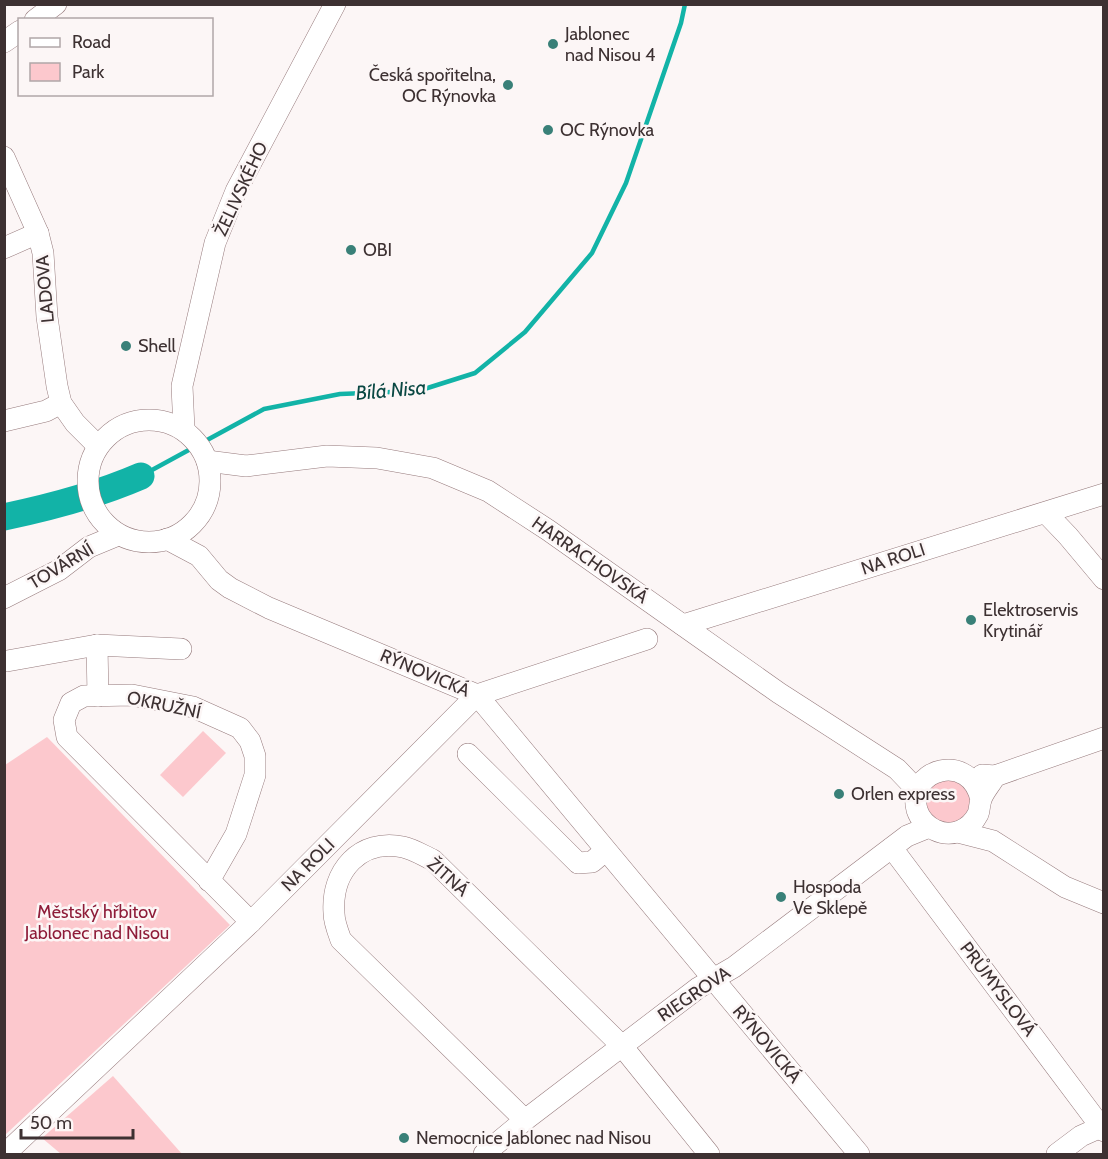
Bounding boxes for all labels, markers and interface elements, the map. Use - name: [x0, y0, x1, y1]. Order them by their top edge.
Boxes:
- legend: [18, 18, 213, 96]
- place label: Jablonec nad Nisou 4: [564, 23, 655, 66]
- text: Road: [72, 31, 111, 53]
- marker: Jablonec nad Nisou 4: [546, 37, 560, 51]
- text: Park: [72, 61, 105, 83]
- place label: Česká spořitelna, OC Rýnovka: [369, 64, 496, 107]
- marker: Česká spořitelna, OC Rýnovka: [501, 78, 515, 92]
- place label: OC Rýnovka: [560, 119, 654, 141]
- marker: OC Rýnovka: [541, 123, 555, 137]
- street label: ŽELIVSKÉHO: [209, 138, 273, 240]
- place label: OBI: [363, 239, 392, 261]
- marker: OBI: [344, 243, 358, 257]
- street label: LADOVA: [31, 254, 59, 324]
- place label: Shell: [138, 335, 177, 357]
- marker: Shell: [119, 339, 133, 353]
- water label: Bílá Nisa: [355, 375, 427, 405]
- street label: HARRACHOVSKÁ: [528, 512, 652, 608]
- street label: TOVÁRNÍ: [24, 538, 98, 594]
- street label: NA ROLI: [858, 538, 928, 580]
- place label: Elektroservis Krytinář: [983, 599, 1078, 642]
- marker: Elektroservis Krytinář: [964, 613, 978, 627]
- street label: RÝNOVICKÁ: [377, 644, 473, 702]
- street label: OKRUŽNÍ: [125, 685, 203, 724]
- place label: Orlen express: [851, 783, 955, 805]
- marker: Orlen express: [832, 787, 846, 801]
- street label: NA ROLI: [277, 834, 339, 896]
- street label: ŽITNÁ: [423, 852, 474, 901]
- place label: Hospoda Ve Sklepě: [793, 876, 867, 919]
- marker: Hospoda Ve Sklepě: [774, 890, 788, 904]
- park label: Městský hřbitov Jablonec nad Nisou: [24, 901, 169, 944]
- street label: PRŮMYSLOVÁ: [955, 937, 1041, 1041]
- street label: RIEGROVA: [653, 962, 735, 1026]
- street label: RÝNOVICKÁ: [728, 1000, 806, 1088]
- scale bar: [21, 1102, 134, 1140]
- text: 50 m: [30, 1112, 72, 1134]
- place label: Nemocnice Jablonec nad Nisou: [416, 1127, 651, 1149]
- marker: Nemocnice Jablonec nad Nisou: [397, 1131, 411, 1145]

